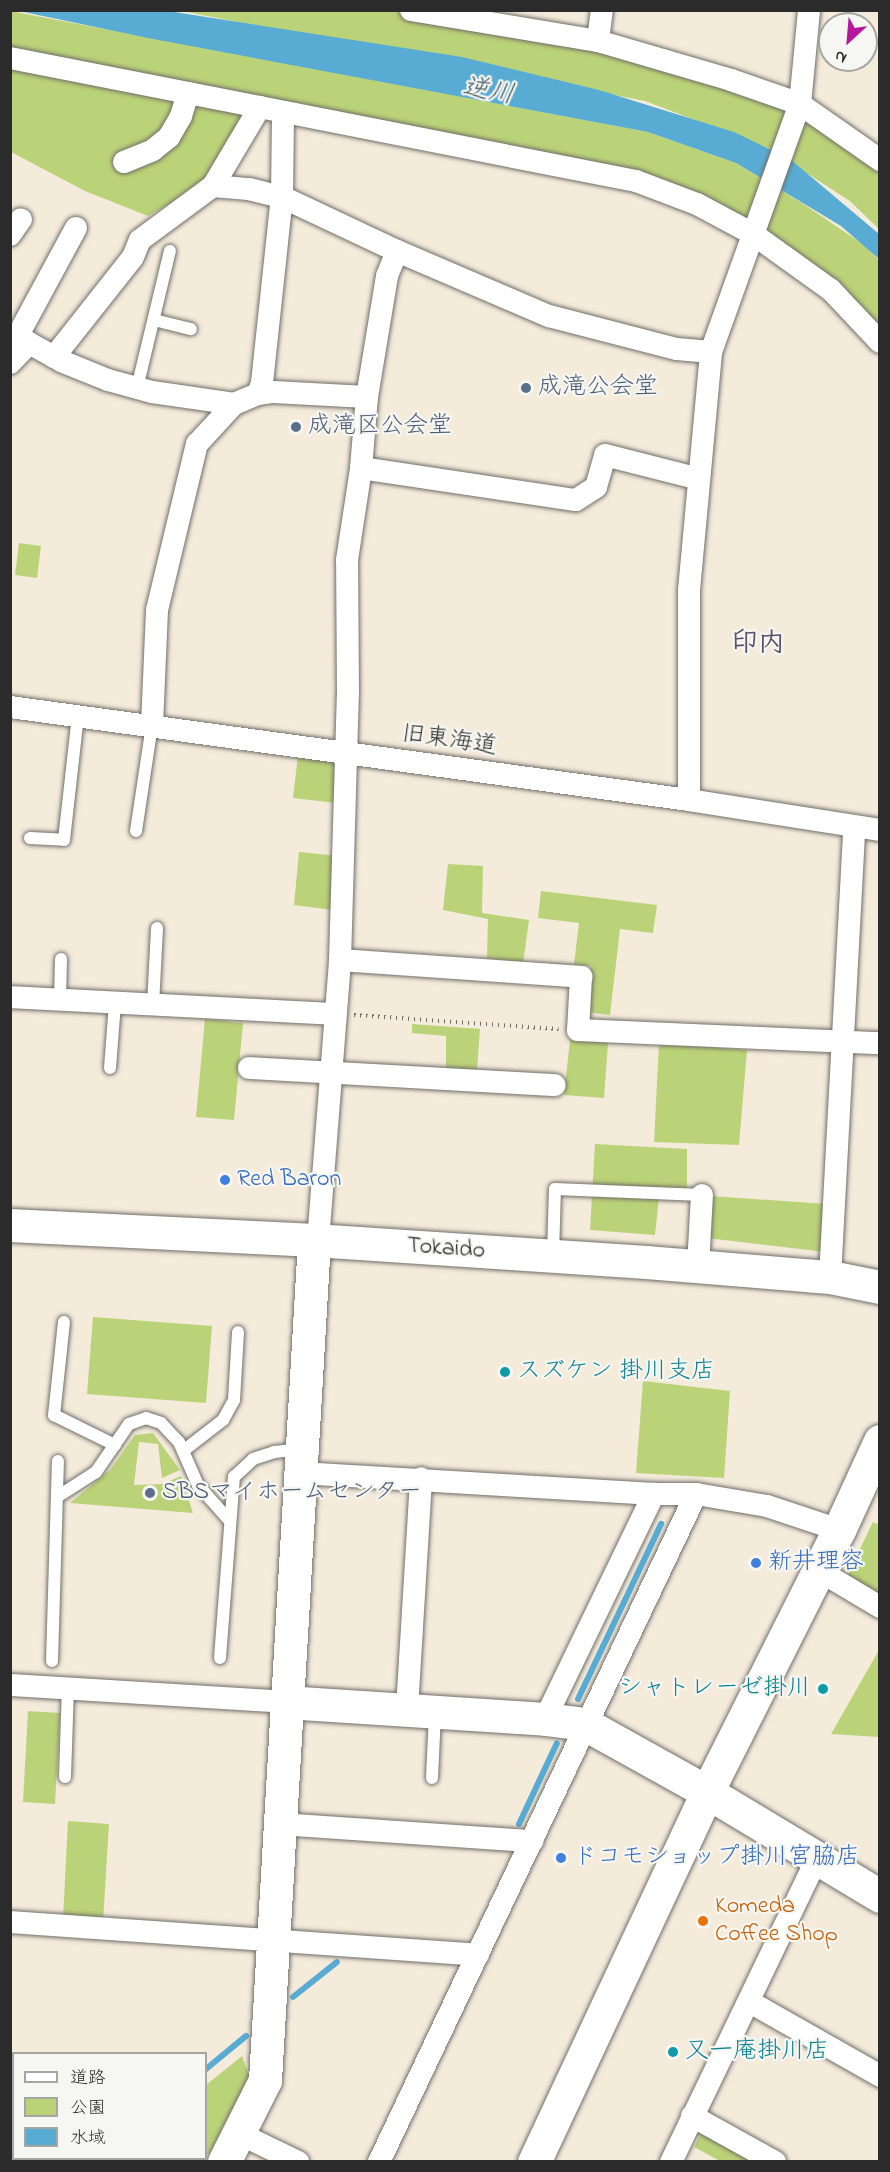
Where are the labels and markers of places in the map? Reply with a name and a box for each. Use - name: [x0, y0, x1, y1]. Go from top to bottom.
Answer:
- place label: 成滝公会堂: [538, 374, 658, 402]
- marker: 成滝公会堂: [519, 381, 533, 395]
- place label: 成滝区公会堂: [308, 413, 452, 441]
- marker: 成滝区公会堂: [289, 420, 303, 434]
- place label: Red Baron: [237, 1166, 341, 1194]
- marker: Red Baron: [218, 1173, 232, 1187]
- place label: スズケン 掛川支店: [517, 1358, 715, 1386]
- marker: スズケン 掛川支店: [498, 1365, 512, 1379]
- place label: SBSマイホームセンター: [162, 1479, 425, 1507]
- marker: SBSマイホームセンター: [143, 1486, 157, 1500]
- place label: 新井理容: [768, 1549, 864, 1577]
- marker: 新井理容: [749, 1556, 763, 1570]
- place label: シャトレーゼ掛川: [618, 1675, 811, 1703]
- marker: シャトレーゼ掛川: [816, 1682, 830, 1696]
- place label: ドコモショップ掛川宮脇店: [573, 1844, 861, 1872]
- marker: ドコモショップ掛川宮脇店: [554, 1851, 568, 1865]
- place label: Komeda Coffee Shop: [715, 1893, 838, 1949]
- marker: Komeda Coffee Shop: [696, 1914, 710, 1928]
- place label: 又一庵掛川店: [685, 2038, 829, 2066]
- marker: 又一庵掛川店: [666, 2045, 680, 2059]

